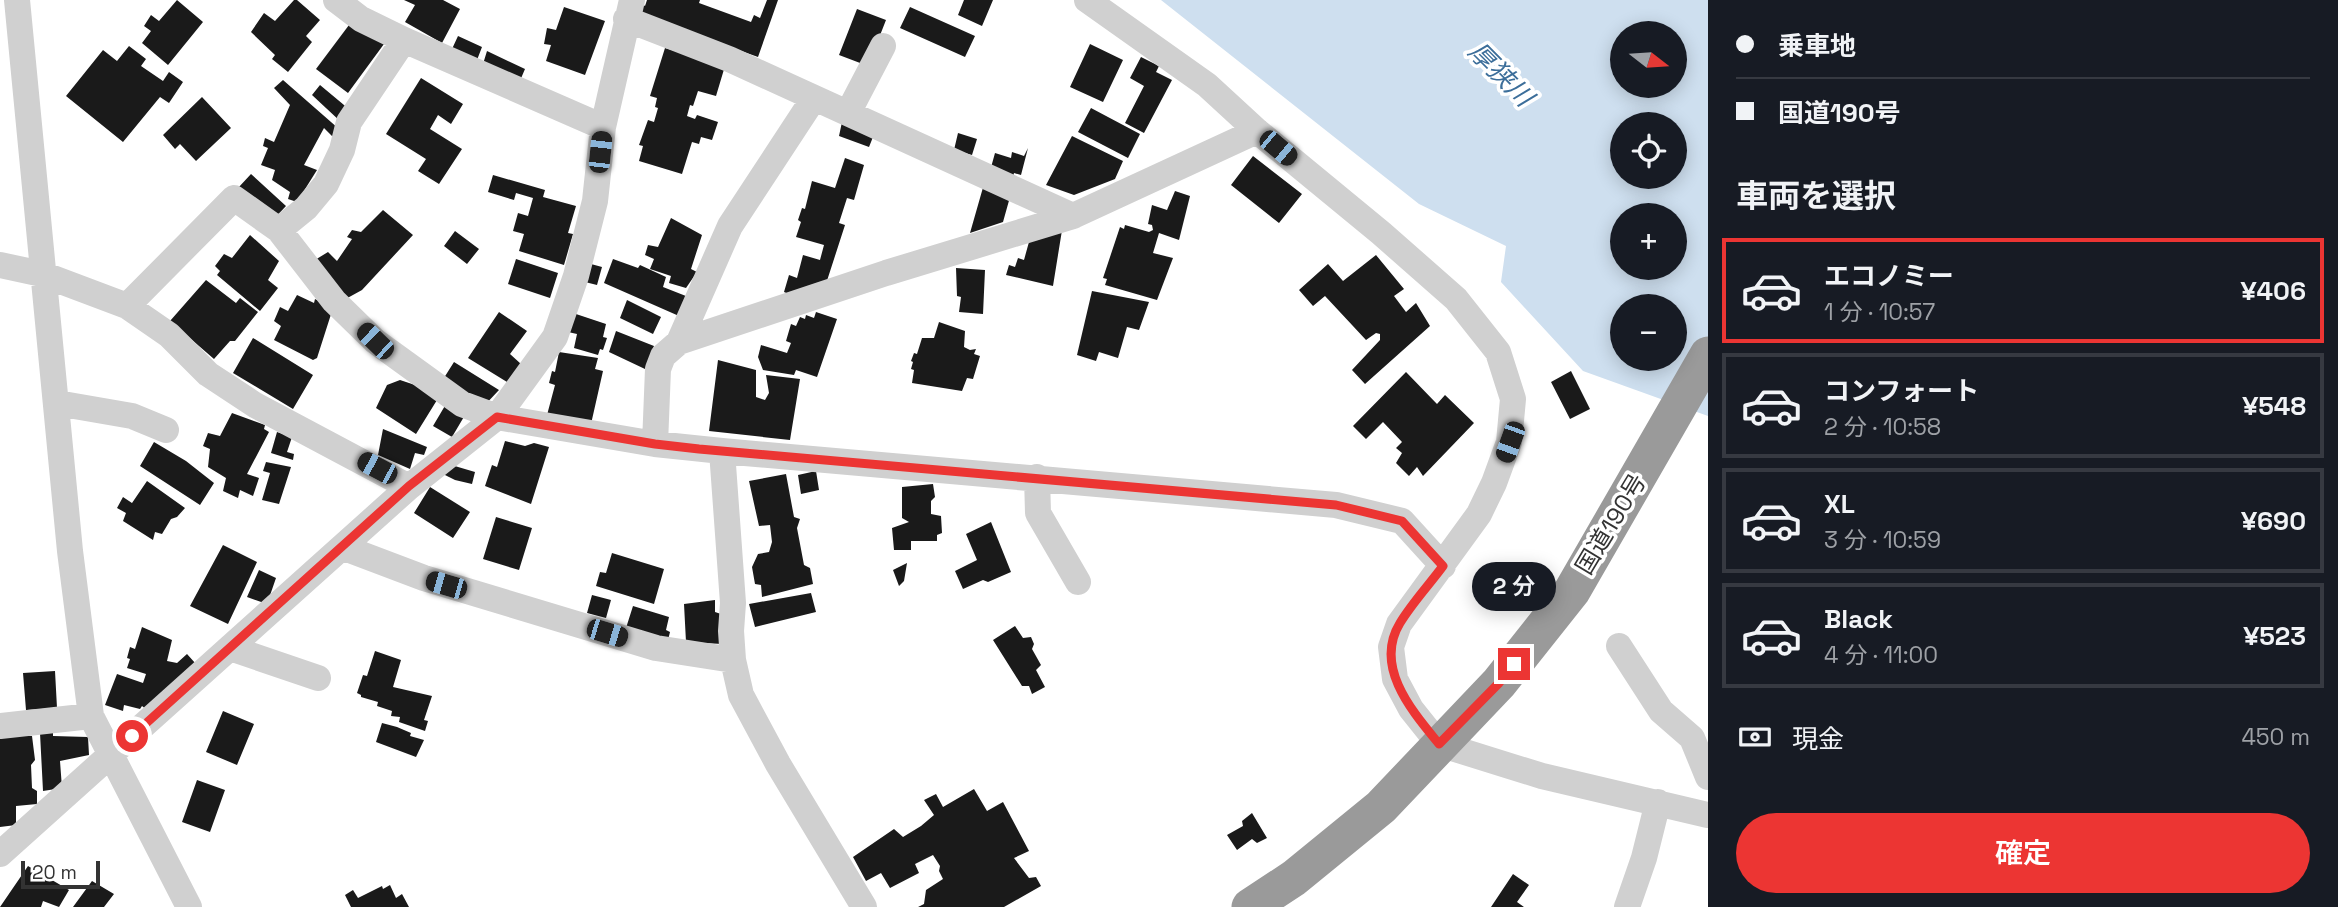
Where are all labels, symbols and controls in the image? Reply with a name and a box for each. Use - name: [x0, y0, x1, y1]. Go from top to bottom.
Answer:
- north arrow: [1610, 21, 1687, 98]
- map controls: [1610, 21, 1687, 371]
- text: 乗車地: [1778, 29, 1856, 63]
- water label: 厚狭川: [1461, 34, 1543, 116]
- text: 国道190号: [1778, 96, 1901, 130]
- button: locate: [1610, 112, 1687, 189]
- car: [1256, 126, 1301, 170]
- car: [588, 130, 613, 174]
- text: 車両を選択: [1736, 176, 1896, 216]
- button: +: [1610, 203, 1687, 280]
- icon: car: [1740, 259, 1803, 322]
- text: エコノミー: [1824, 259, 1954, 293]
- text: ¥406: [2240, 274, 2306, 308]
- button: −: [1610, 294, 1687, 371]
- text: 1 分 · 10:57: [1824, 297, 1935, 327]
- car: [353, 319, 398, 363]
- icon: car: [1740, 374, 1803, 437]
- text: コンフォート: [1824, 374, 1979, 408]
- text: ¥548: [2242, 389, 2306, 423]
- text: 2 分 · 10:58: [1824, 412, 1941, 442]
- car: [1493, 419, 1528, 465]
- car: [354, 449, 401, 487]
- street label: 国道190号: [1568, 468, 1653, 580]
- text: XL: [1824, 487, 1855, 521]
- icon: car: [1740, 489, 1803, 552]
- text: ¥690: [2241, 504, 2306, 538]
- text: 3 分 · 10:59: [1824, 525, 1941, 555]
- callout: 2 分: [1472, 562, 1556, 612]
- car: [423, 569, 470, 601]
- text: 2 分: [1493, 571, 1535, 601]
- text: Black: [1824, 602, 1893, 636]
- icon: car: [1740, 604, 1803, 667]
- car: [584, 617, 631, 649]
- text: ¥523: [2243, 619, 2306, 653]
- text: 4 分 · 11:00: [1824, 640, 1938, 670]
- route end: [1498, 648, 1530, 680]
- icon: cash: [1736, 718, 1774, 756]
- route start: [116, 720, 148, 752]
- text: 現金: [1792, 722, 1844, 756]
- text: 450 m: [2241, 722, 2310, 752]
- button: 確定: [1736, 813, 2310, 893]
- scale bar: [21, 858, 100, 890]
- text: 20 m: [32, 860, 77, 885]

